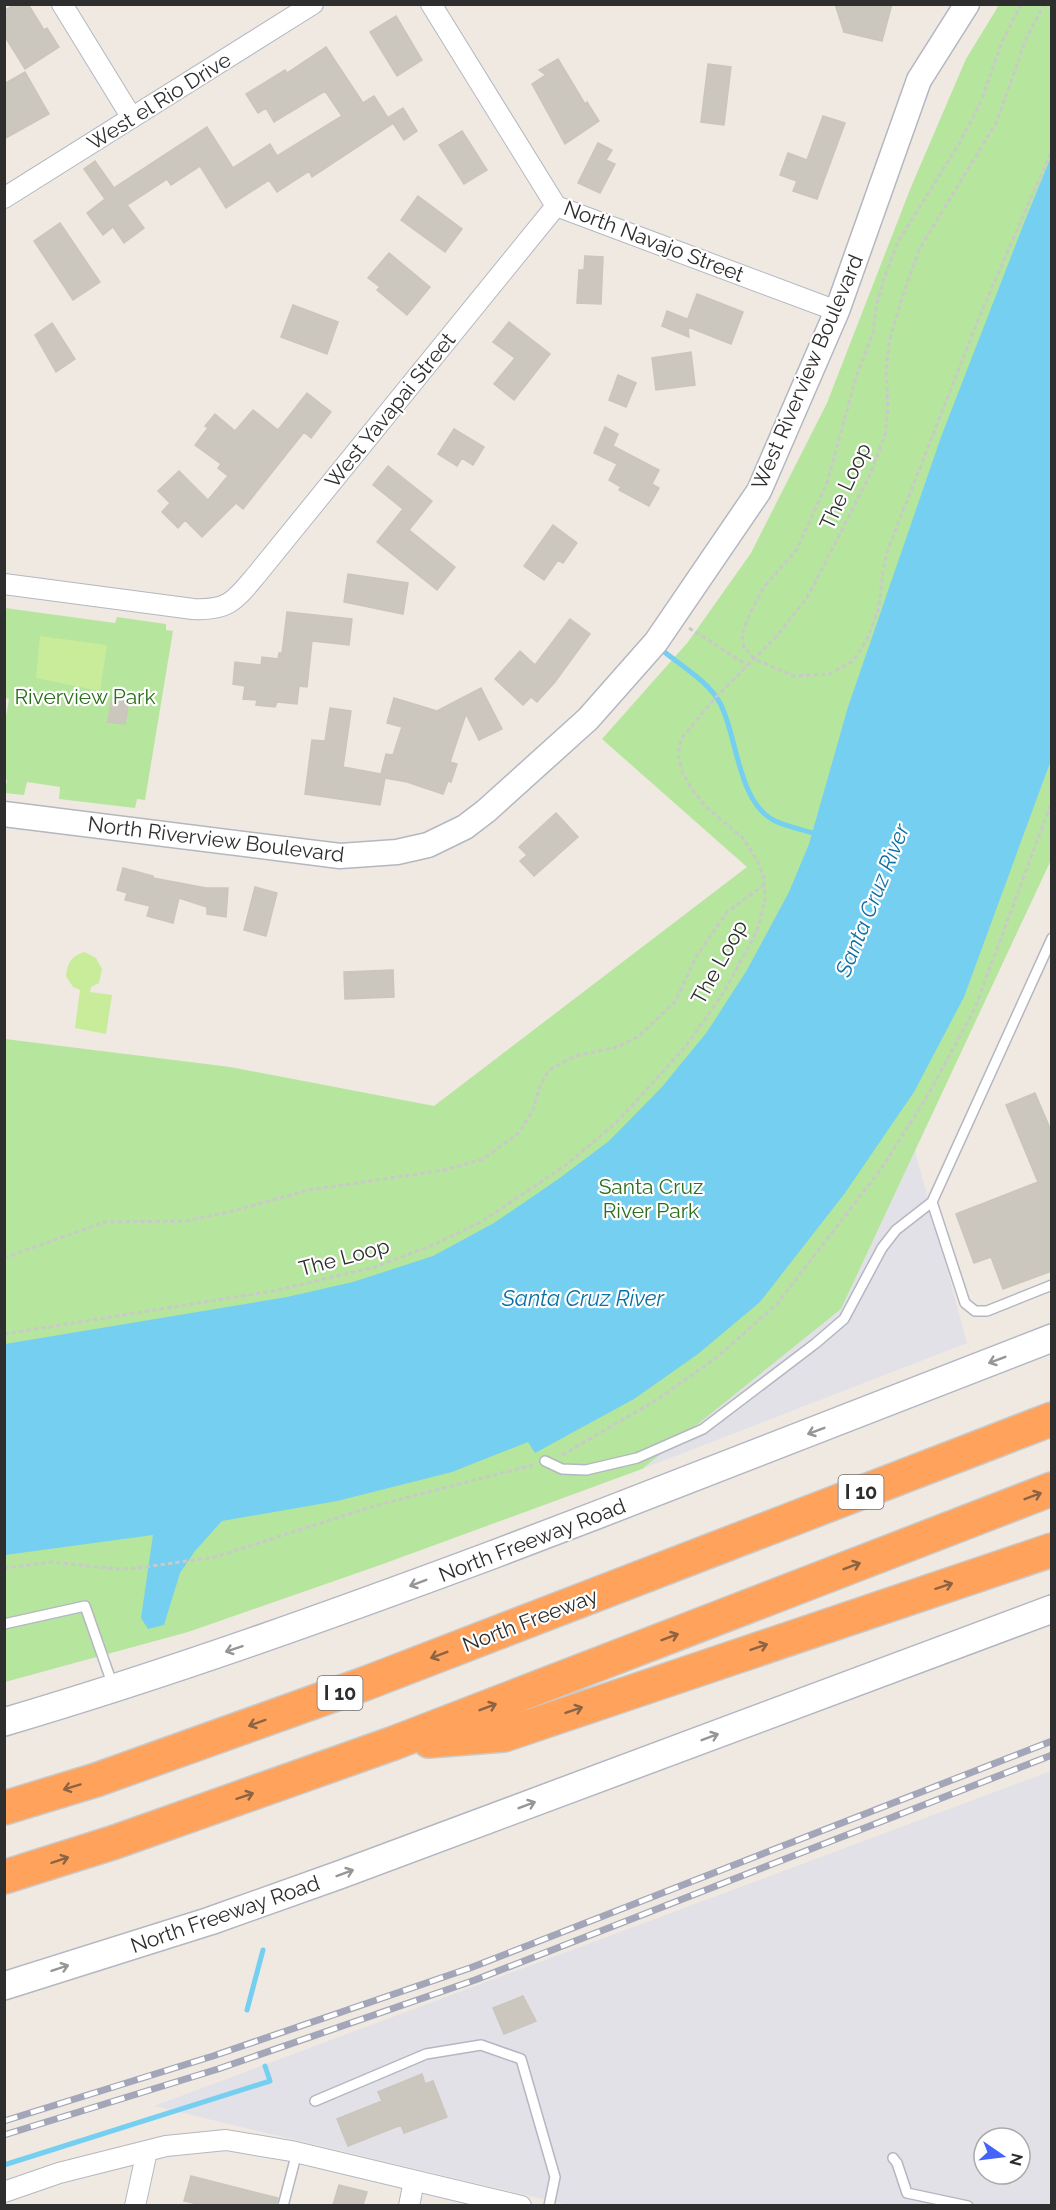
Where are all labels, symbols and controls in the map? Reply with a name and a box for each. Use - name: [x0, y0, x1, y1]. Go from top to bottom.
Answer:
- street label: West el Rio Drive: [83, 47, 235, 155]
- street label: North Navajo Street: [560, 195, 748, 287]
- street label: West Riverview Boulevard: [746, 251, 868, 493]
- street label: West Yavapai Street: [320, 327, 460, 493]
- street label: The Loop: [814, 439, 876, 533]
- park label: Riverview Park: [14, 684, 156, 709]
- street label: North Riverview Boulevard: [86, 811, 346, 867]
- water label: Santa Cruz River: [829, 819, 915, 981]
- street label: The Loop: [686, 915, 752, 1009]
- park label: Santa Cruz River Park: [599, 1174, 703, 1223]
- street label: The Loop: [296, 1233, 392, 1281]
- water label: Santa Cruz River: [501, 1285, 666, 1311]
- one-way arrow: [988, 1355, 1007, 1366]
- one-way arrow: [807, 1426, 825, 1437]
- road number: I 10: [838, 1475, 884, 1509]
- one-way arrow: [1024, 1490, 1042, 1501]
- street label: North Freeway Road: [435, 1493, 629, 1587]
- one-way arrow: [842, 1560, 860, 1571]
- one-way arrow: [409, 1578, 427, 1589]
- one-way arrow: [934, 1579, 953, 1590]
- street label: North Freeway: [459, 1583, 601, 1657]
- one-way arrow: [660, 1630, 679, 1641]
- one-way arrow: [749, 1641, 768, 1652]
- one-way arrow: [225, 1645, 244, 1656]
- one-way arrow: [431, 1650, 449, 1661]
- road number: I 10: [318, 1676, 362, 1710]
- one-way arrow: [478, 1701, 497, 1712]
- one-way arrow: [564, 1704, 583, 1715]
- one-way arrow: [248, 1719, 267, 1730]
- one-way arrow: [700, 1730, 719, 1741]
- one-way arrow: [63, 1782, 82, 1793]
- one-way arrow: [235, 1790, 254, 1801]
- one-way arrow: [518, 1799, 536, 1810]
- one-way arrow: [50, 1853, 69, 1864]
- one-way arrow: [335, 1867, 354, 1878]
- street label: North Freeway Road: [127, 1870, 323, 1958]
- one-way arrow: [50, 1962, 69, 1973]
- north arrow: [972, 2126, 1032, 2186]
- text: N: [1005, 2151, 1027, 2168]

